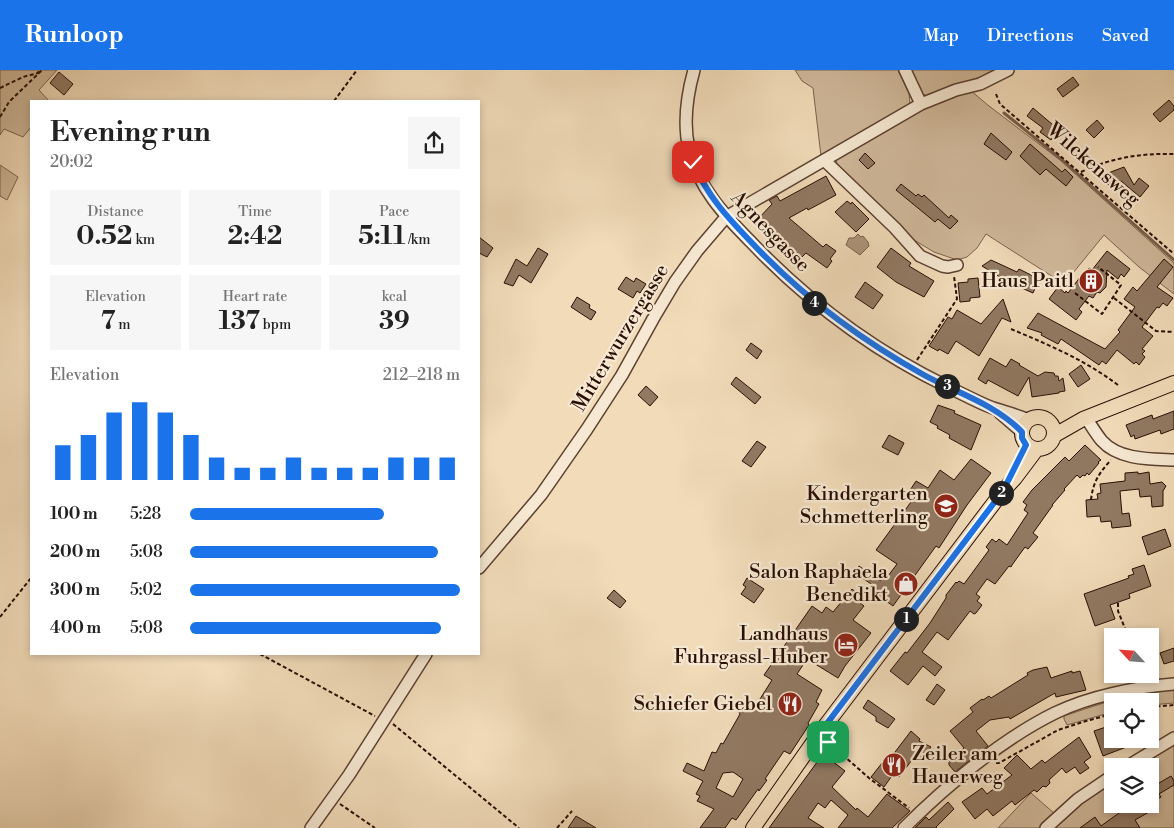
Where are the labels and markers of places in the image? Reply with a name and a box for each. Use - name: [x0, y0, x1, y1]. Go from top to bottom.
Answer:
- pin: [672, 141, 714, 183]
- building icon: Haus Paitl: [1078, 268, 1104, 294]
- place label: Haus Paitl: [981, 269, 1074, 294]
- pin: 4: [802, 290, 826, 316]
- pin: 3: [934, 374, 960, 398]
- pin: 2: [988, 480, 1014, 506]
- place label: Kindergarten Schmetterling: [800, 482, 929, 530]
- school or university icon: Kindergarten Schmetterling: [933, 493, 959, 519]
- place label: Salon Raphaela Benedikt: [749, 560, 889, 608]
- shop icon: Salon Raphaela Benedikt: [893, 571, 919, 597]
- pin: 1: [894, 606, 918, 632]
- place label: Landhaus Fuhrgassl-Huber: [674, 622, 828, 670]
- hotel icon: Landhaus Fuhrgassl-Huber: [833, 632, 859, 658]
- restaurant icon: Schiefer Giebel: [777, 691, 803, 717]
- place label: Schiefer Giebel: [633, 692, 772, 717]
- pin: [807, 721, 849, 763]
- place label: Zeiler am Hauerweg: [912, 742, 1004, 790]
- restaurant icon: Zeiler am Hauerweg: [881, 752, 907, 778]

